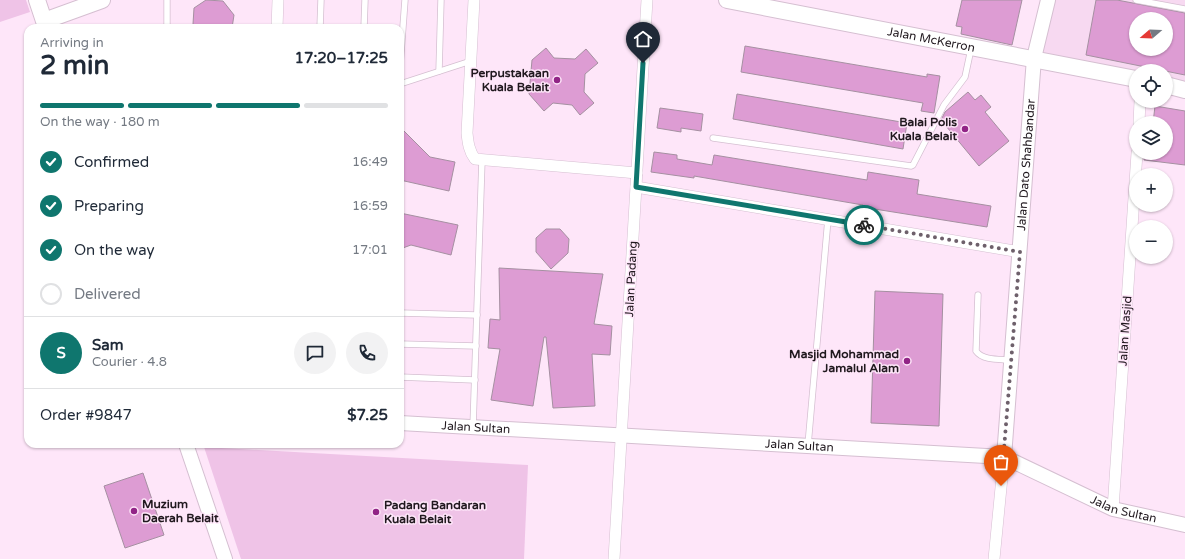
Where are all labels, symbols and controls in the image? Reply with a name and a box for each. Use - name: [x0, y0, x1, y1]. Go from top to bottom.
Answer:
- north arrow: [1129, 12, 1173, 56]
- map controls: [1129, 12, 1173, 264]
- pin: [626, 22, 660, 63]
- street label: Jalan McKerron: [886, 24, 976, 55]
- icon: home: [632, 28, 654, 50]
- text: Arriving in: [40, 35, 104, 51]
- text: 17:20–17:25: [295, 49, 388, 67]
- text: 2 min: [40, 50, 109, 81]
- button: locate: [1129, 64, 1173, 108]
- place label: Perpustakaan Kuala Belait: [471, 66, 549, 94]
- marker: Perpustakaan Kuala Belait: [552, 75, 562, 85]
- street label: Jalan Dato Shahbandar: [1014, 98, 1038, 231]
- text: On the way · 180 m: [40, 114, 160, 130]
- place label: Balai Polis Kuala Belait: [890, 115, 957, 143]
- button: layers: [1129, 116, 1173, 160]
- marker: Balai Polis Kuala Belait: [960, 124, 970, 134]
- icon: check: [40, 151, 62, 173]
- text: Confirmed: [74, 153, 149, 171]
- text: 16:49: [352, 154, 388, 170]
- button: +: [1129, 168, 1173, 212]
- icon: check: [40, 195, 62, 217]
- text: Preparing: [74, 197, 144, 215]
- text: 16:59: [352, 198, 388, 214]
- courier: [844, 205, 884, 245]
- icon: bike: [853, 214, 875, 236]
- button: −: [1129, 220, 1173, 264]
- icon: check: [40, 239, 62, 261]
- text: On the way: [74, 241, 154, 259]
- street label: Jalan Padang: [622, 241, 640, 317]
- text: 17:01: [352, 242, 388, 258]
- text: Delivered: [74, 285, 141, 303]
- street label: Jalan Masjid: [1116, 295, 1134, 367]
- button: chat: [294, 332, 336, 374]
- button: phone: [346, 332, 388, 374]
- text: Sam: [92, 336, 123, 354]
- text: S: [56, 344, 66, 362]
- place label: Masjid Mohammad Jamalul Alam: [789, 347, 899, 375]
- text: Courier · 4.8: [92, 354, 167, 370]
- marker: Masjid Mohammad Jamalul Alam: [902, 356, 912, 366]
- text: Order #9847: [40, 406, 132, 424]
- text: $7.25: [347, 406, 388, 424]
- street label: Jalan Sultan: [441, 418, 511, 436]
- street label: Jalan Sultan: [765, 437, 834, 454]
- pin: [984, 445, 1018, 486]
- icon: bag: [990, 451, 1012, 473]
- street label: Jalan Sultan: [1088, 492, 1158, 526]
- place label: Muzium Daerah Belait: [142, 497, 219, 525]
- place label: Padang Bandaran Kuala Belait: [384, 498, 486, 526]
- marker: Muzium Daerah Belait: [129, 506, 139, 516]
- marker: Padang Bandaran Kuala Belait: [371, 507, 381, 517]

